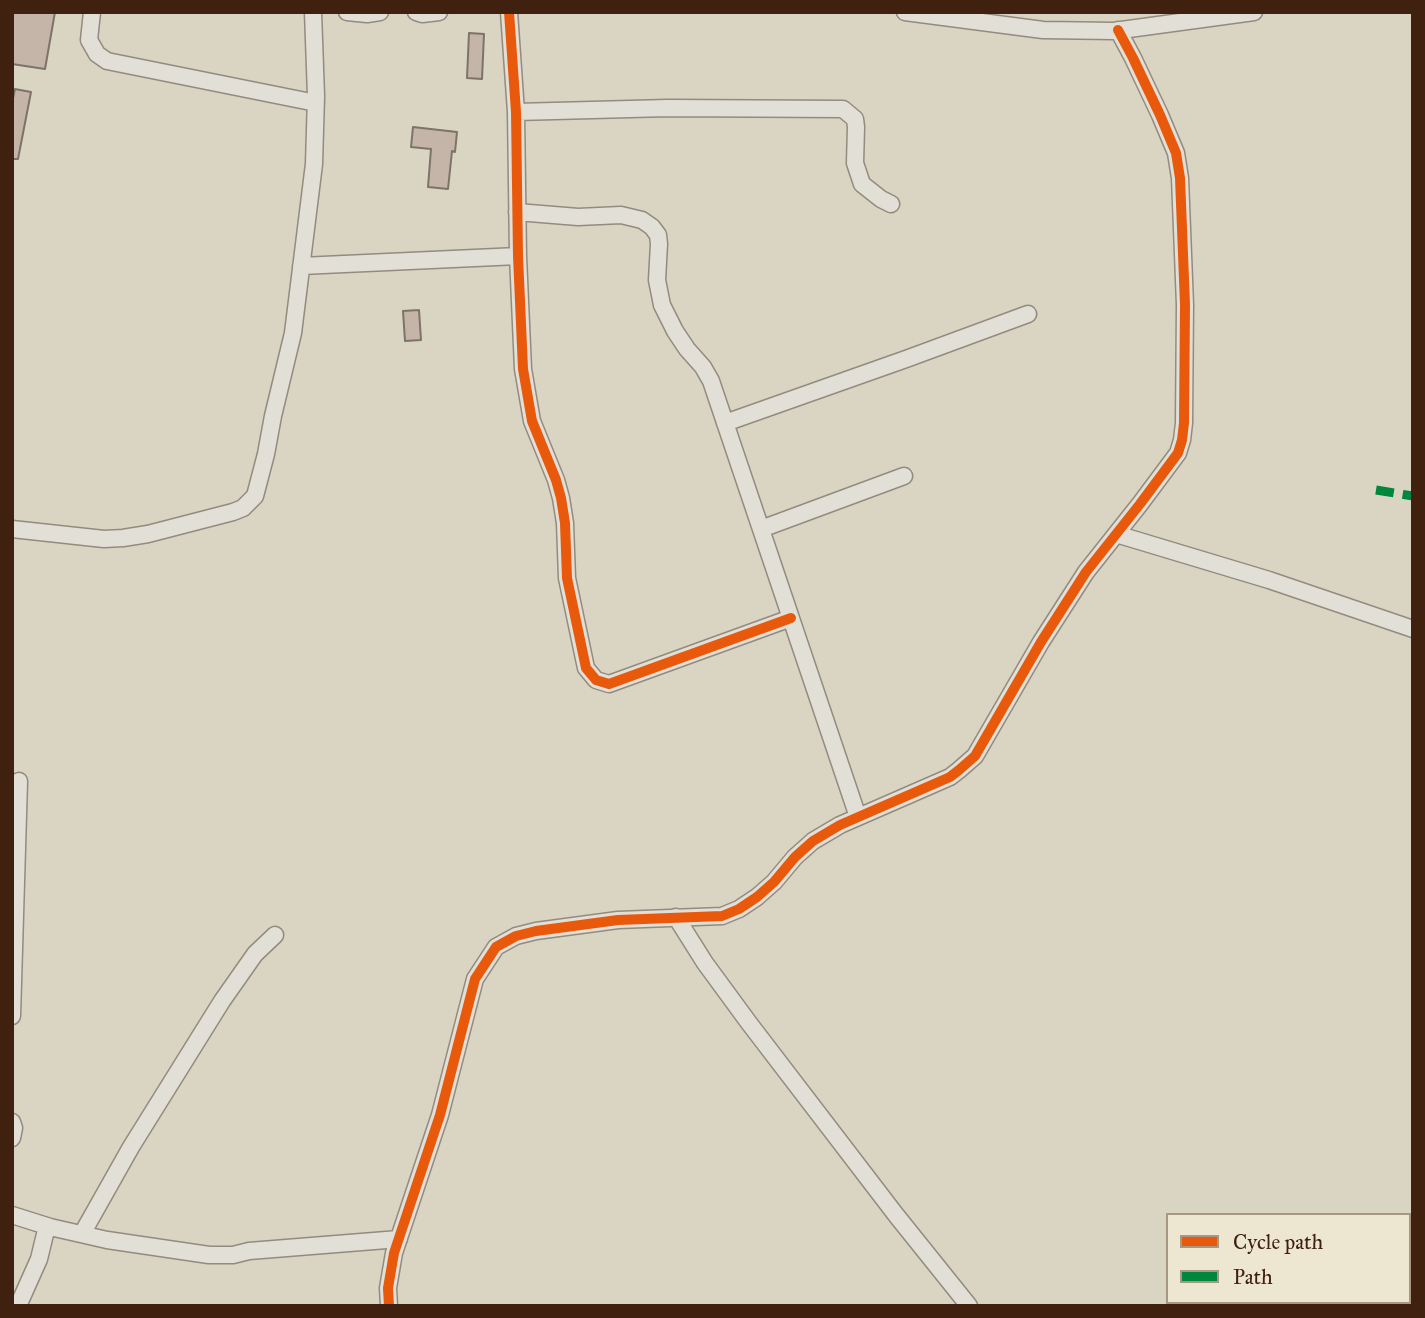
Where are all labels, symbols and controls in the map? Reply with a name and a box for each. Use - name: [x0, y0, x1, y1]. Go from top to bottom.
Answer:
- legend: [1166, 1213, 1411, 1304]
- text: Cycle path: [1233, 1229, 1323, 1255]
- text: Path: [1233, 1264, 1273, 1290]

